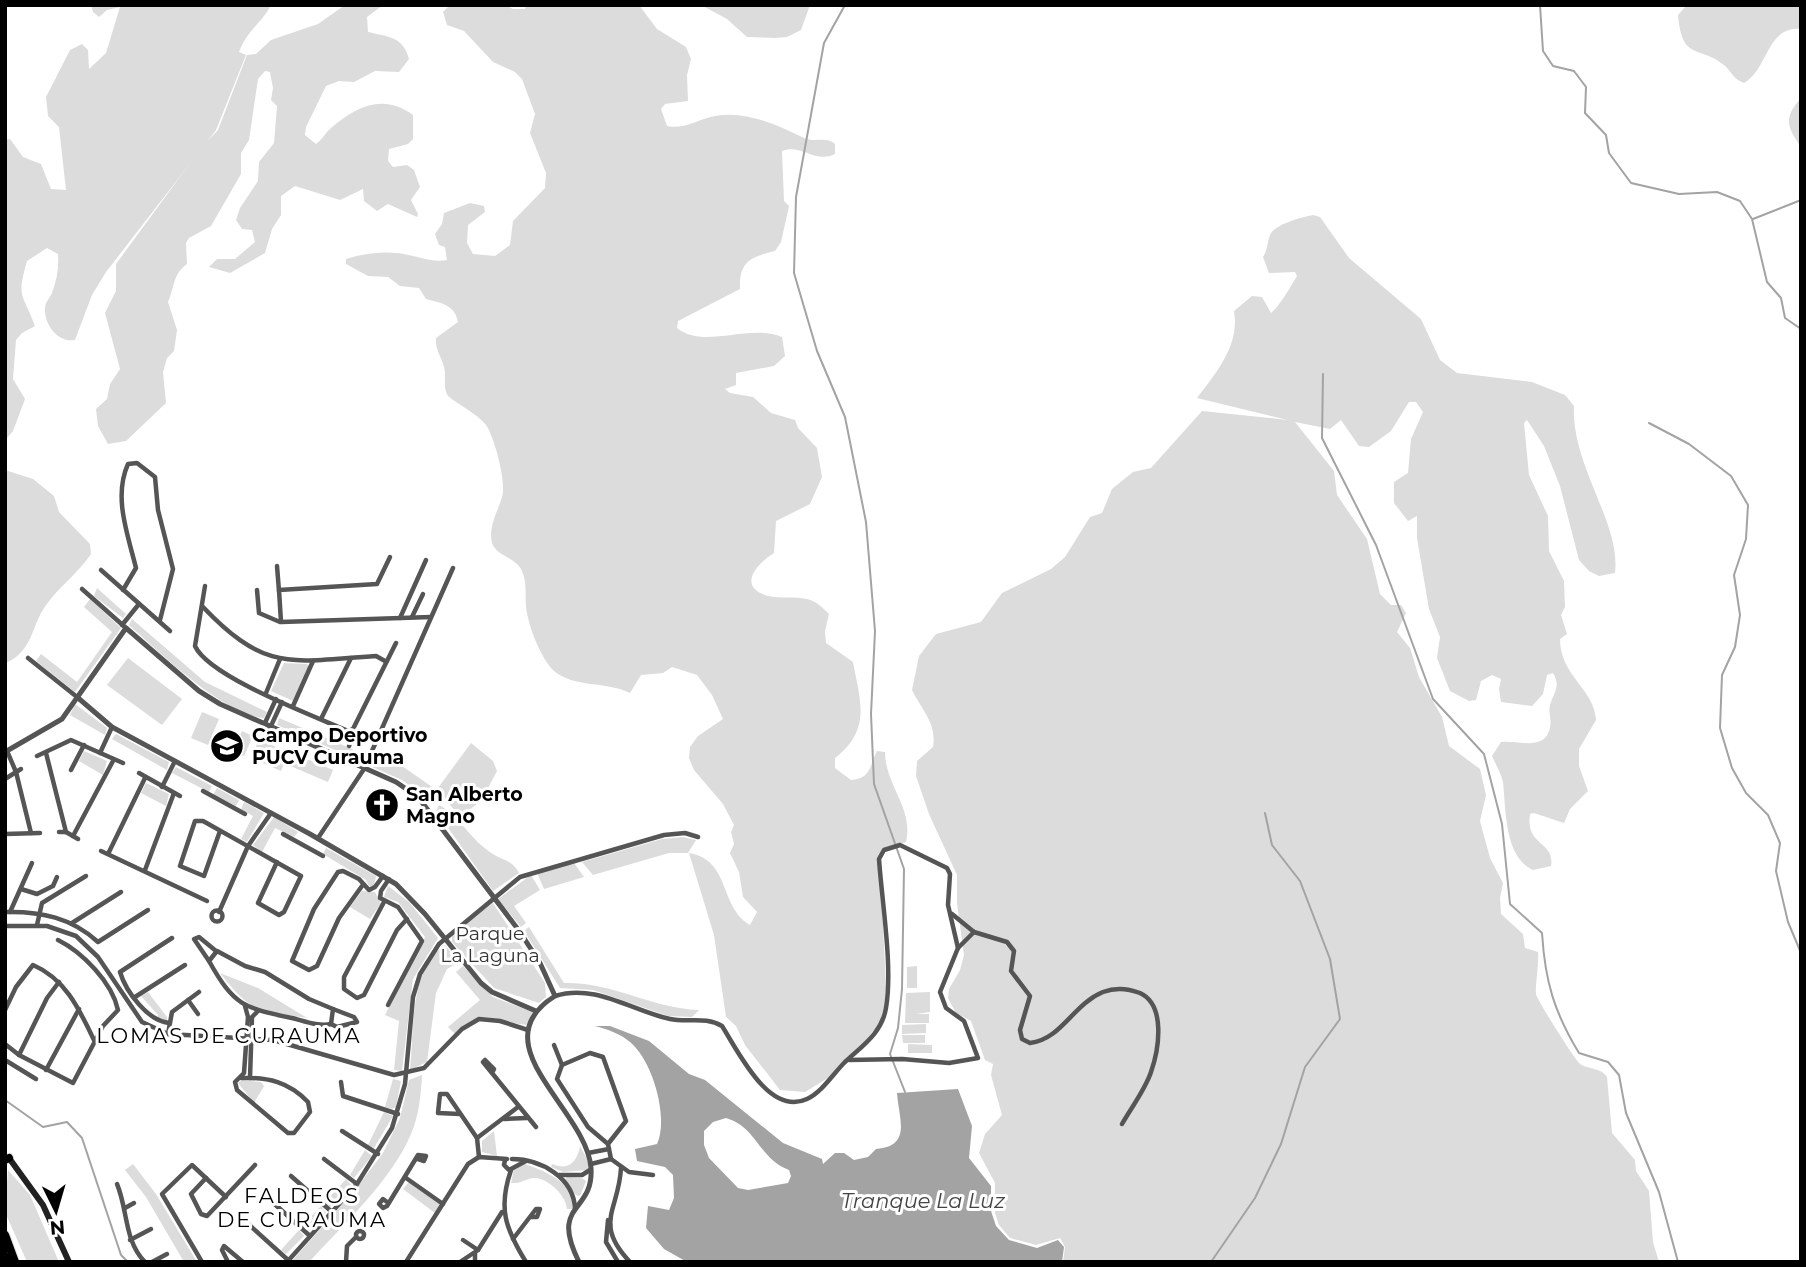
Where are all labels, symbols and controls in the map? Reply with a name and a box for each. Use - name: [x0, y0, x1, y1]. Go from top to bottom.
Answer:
- place label: Campo Deportivo PUCV Curauma: [252, 724, 428, 769]
- school or university icon: Campo Deportivo PUCV Curauma: [208, 727, 246, 765]
- place label: San Alberto Magno: [406, 783, 523, 828]
- church icon: San Alberto Magno: [363, 786, 401, 824]
- park label: Parque La Laguna: [440, 922, 540, 967]
- district label: LOMAS DE CURAUMA: [96, 1023, 362, 1048]
- north arrow: [21, 1176, 91, 1246]
- district label: FALDEOS DE CURAUMA: [217, 1183, 387, 1232]
- water label: Tranque La Luz: [841, 1188, 1005, 1213]
- text: N: [49, 1215, 66, 1240]

